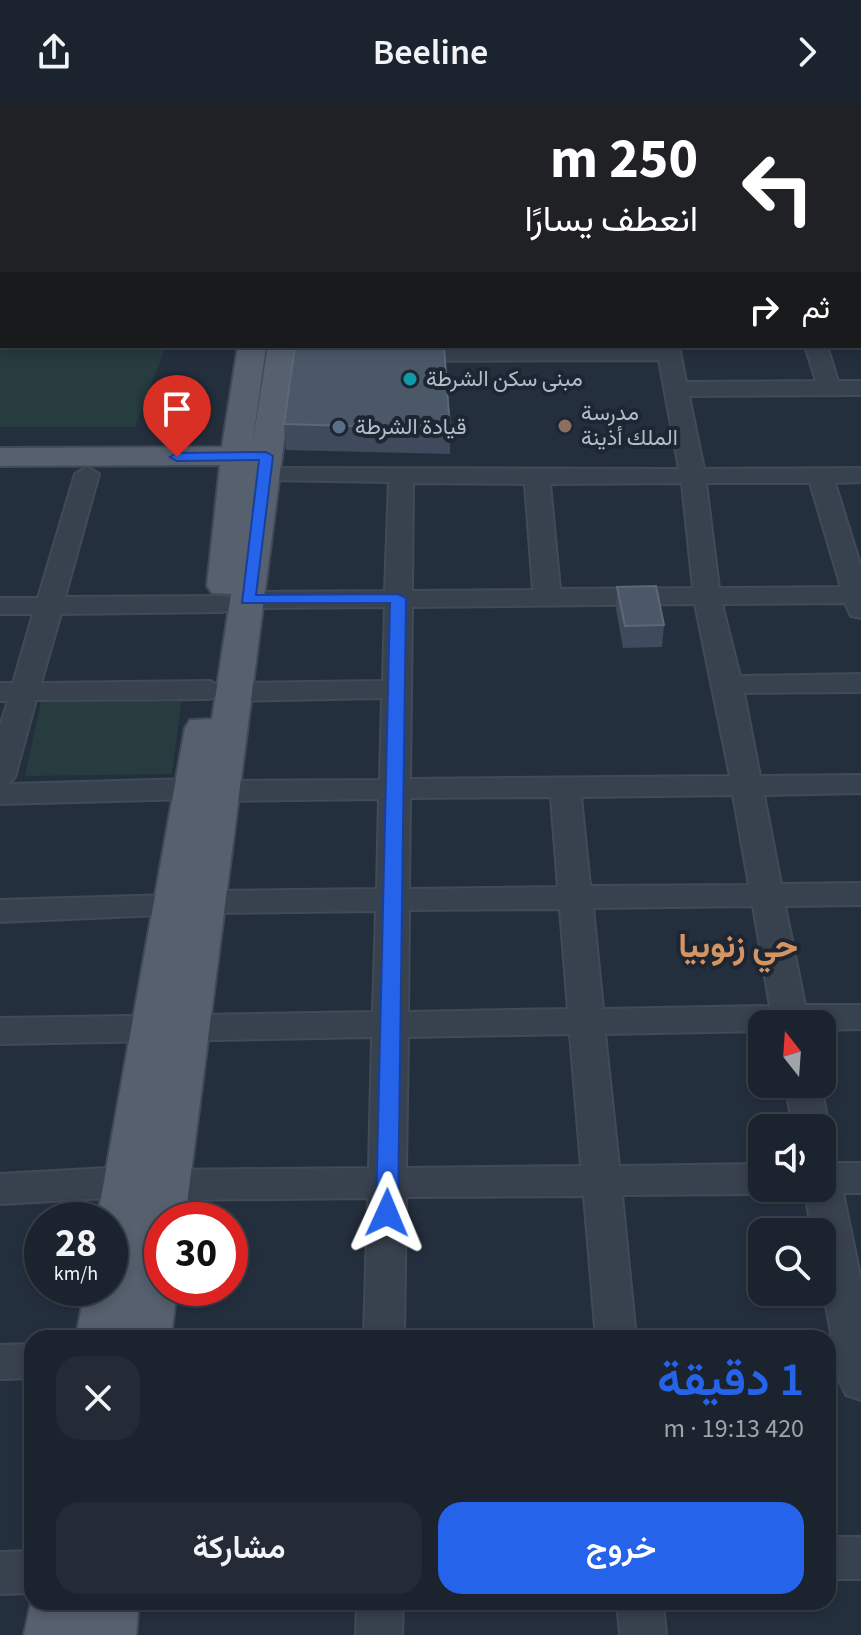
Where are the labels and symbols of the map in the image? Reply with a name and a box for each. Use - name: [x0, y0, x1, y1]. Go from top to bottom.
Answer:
- place label: مبنى سكن الشرطة: [426, 363, 583, 395]
- marker: مبنى سكن الشرطة: [401, 370, 419, 388]
- pin: [143, 375, 211, 457]
- place label: مدرسة الملك أذينة: [581, 397, 678, 454]
- place label: قيادة الشرطة: [355, 411, 467, 443]
- marker: مدرسة الملك أذينة: [556, 417, 574, 435]
- marker: قيادة الشرطة: [330, 418, 348, 436]
- district label: حي زنوبيا: [678, 922, 798, 973]
- north arrow: [748, 1010, 836, 1098]
- position arrow: [345, 1171, 429, 1255]
- speed limit sign: 30: [144, 1202, 248, 1306]

